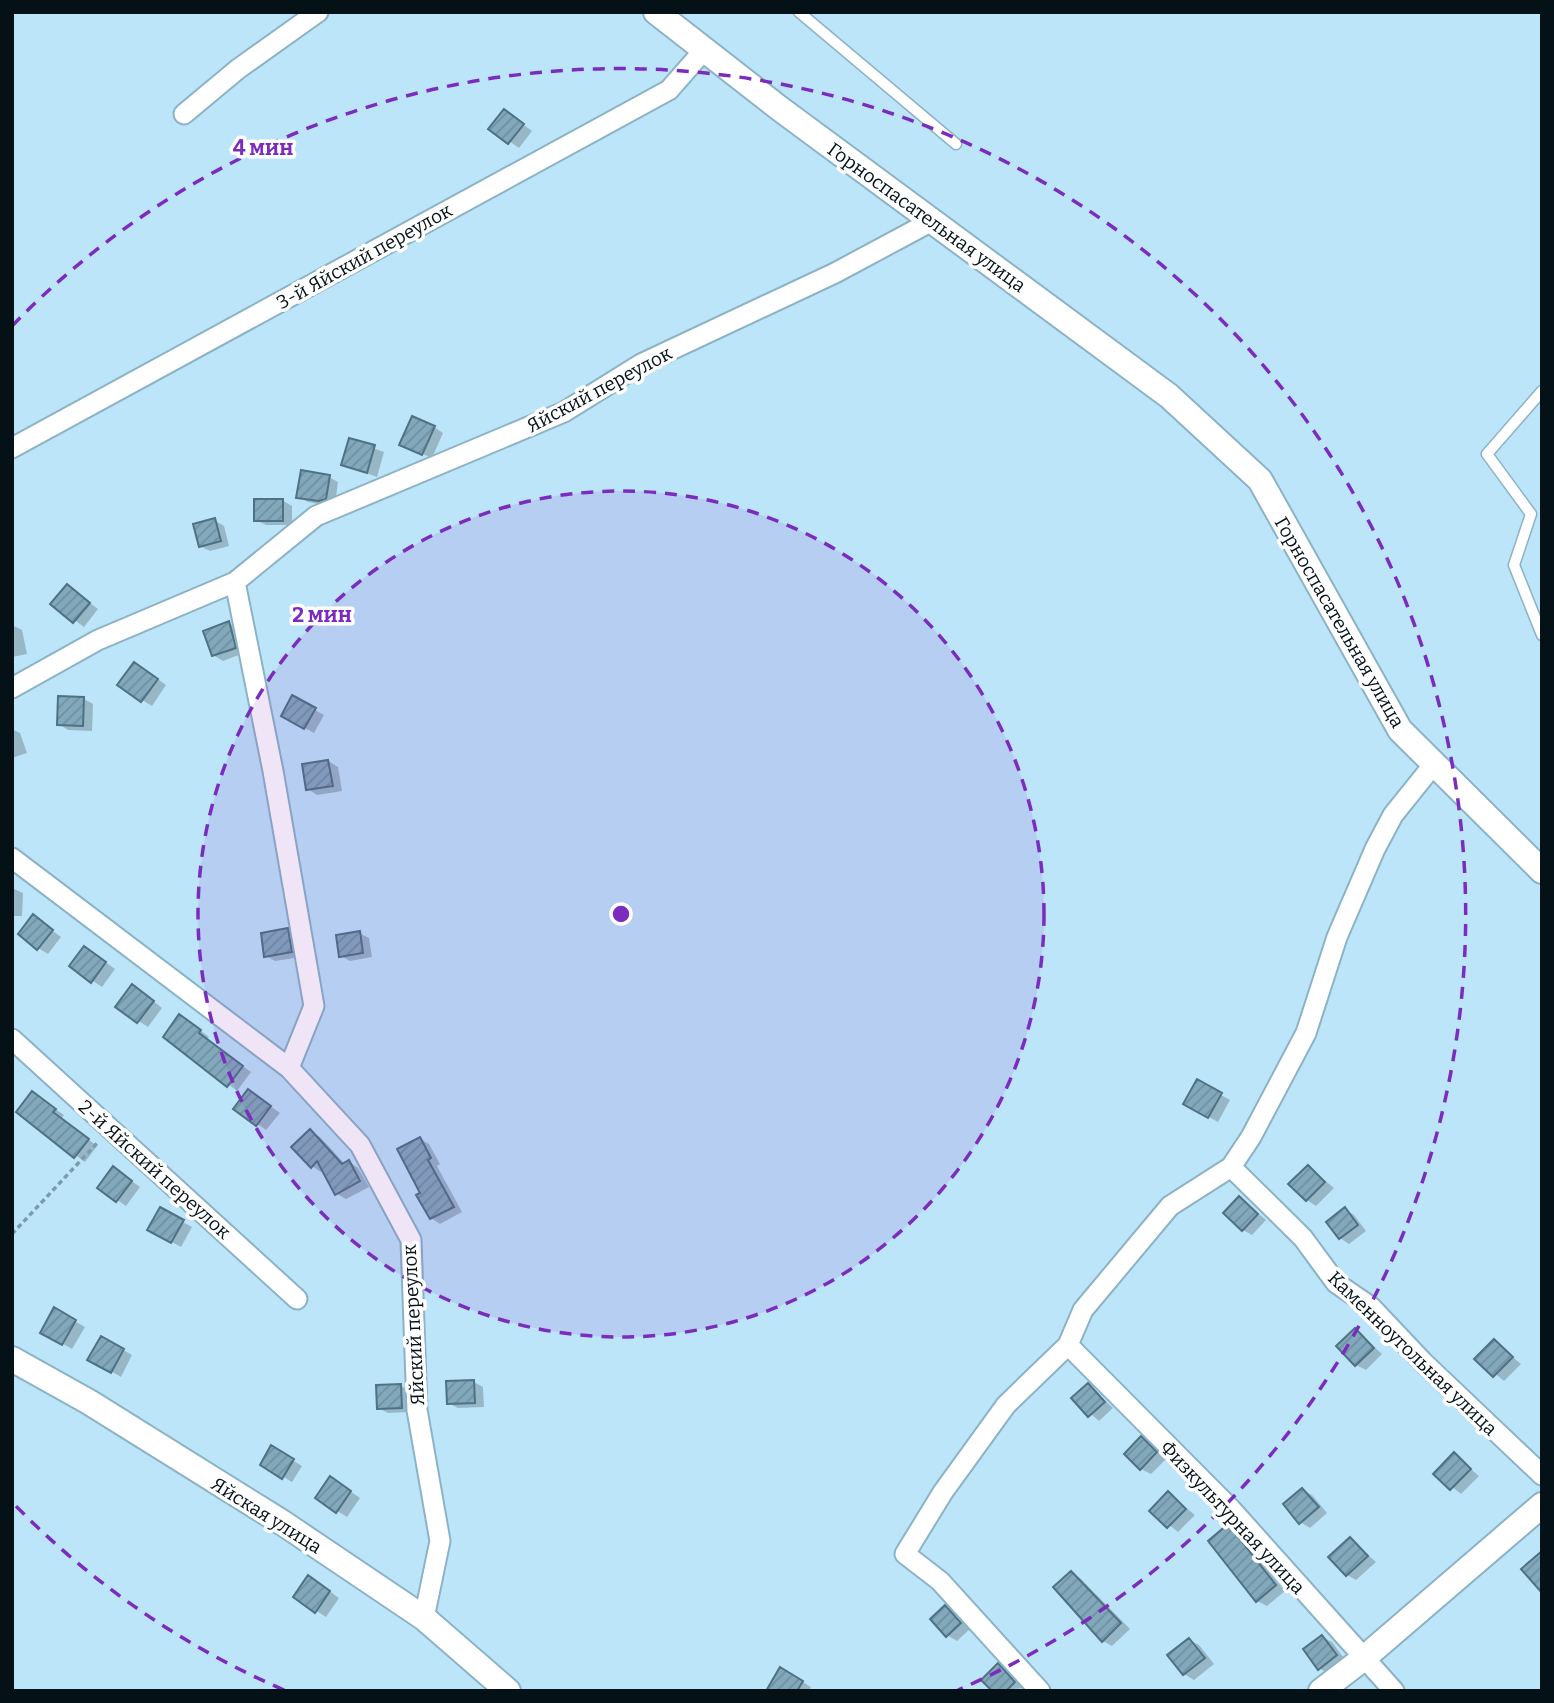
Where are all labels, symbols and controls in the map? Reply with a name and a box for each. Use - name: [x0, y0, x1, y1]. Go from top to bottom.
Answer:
- text: 4 мин: [233, 135, 293, 161]
- street label: Горноспасательная улица: [823, 138, 1031, 297]
- street label: 3-й Яйский переулок: [273, 198, 457, 314]
- street label: Яйский переулок: [523, 341, 676, 437]
- street label: Горноспасательная улица: [1270, 513, 1410, 732]
- text: 2 мин: [292, 602, 352, 628]
- centre of rings: [609, 902, 633, 926]
- street label: 2-й Яйский переулок: [74, 1095, 236, 1244]
- street label: Яйский переулок: [398, 1243, 429, 1406]
- street label: Каменноугольная улица: [1323, 1266, 1503, 1441]
- street label: Физкультурная улица: [1155, 1436, 1310, 1599]
- street label: Яйская улица: [207, 1472, 327, 1559]

